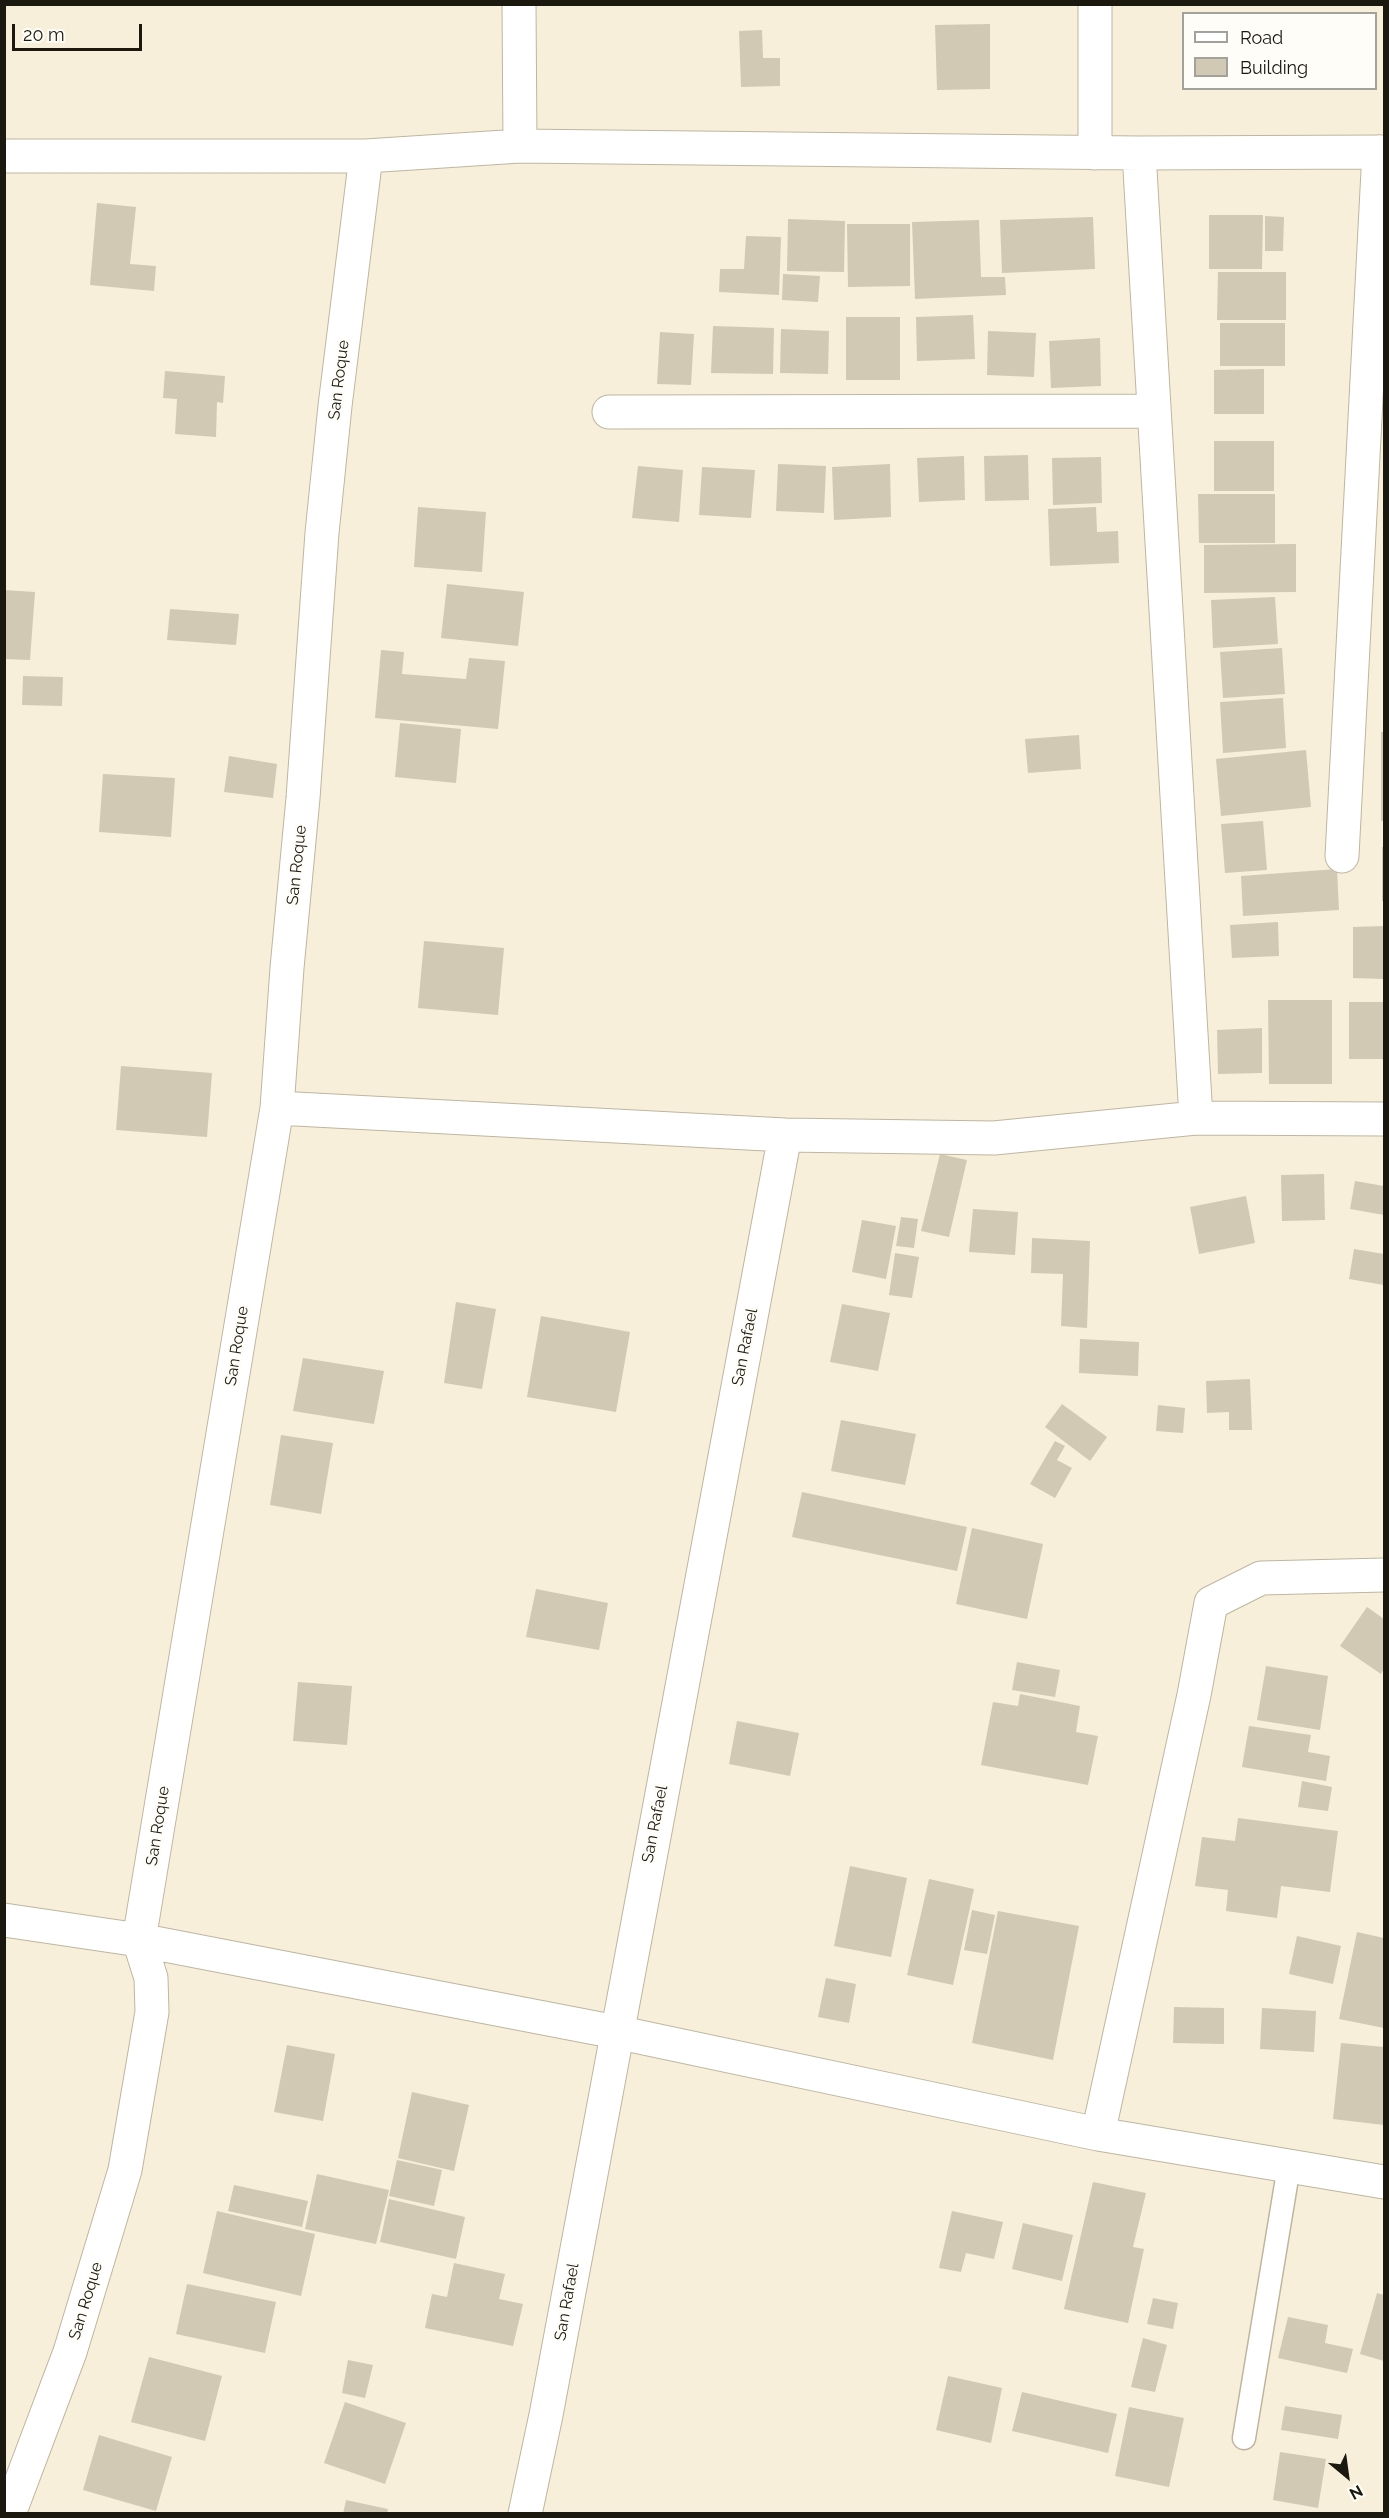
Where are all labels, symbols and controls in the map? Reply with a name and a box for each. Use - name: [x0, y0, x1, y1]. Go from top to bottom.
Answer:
- scale bar: [15, 12, 146, 50]
- legend: [1182, 12, 1377, 90]
- text: 20 m: [23, 24, 65, 45]
- text: Road: [1240, 27, 1283, 48]
- text: Building: [1240, 57, 1308, 78]
- street label: San Roque: [325, 339, 353, 421]
- street label: San Roque: [283, 824, 311, 906]
- street label: San Roque: [221, 1305, 253, 1387]
- street label: San Rafael: [728, 1307, 762, 1387]
- street label: San Rafael: [638, 1784, 672, 1864]
- street label: San Roque: [142, 1785, 174, 1867]
- street label: San Roque: [65, 2260, 107, 2342]
- street label: San Rafael: [551, 2262, 583, 2342]
- north arrow: [1317, 2446, 1377, 2506]
- text: N: [1346, 2481, 1366, 2503]

